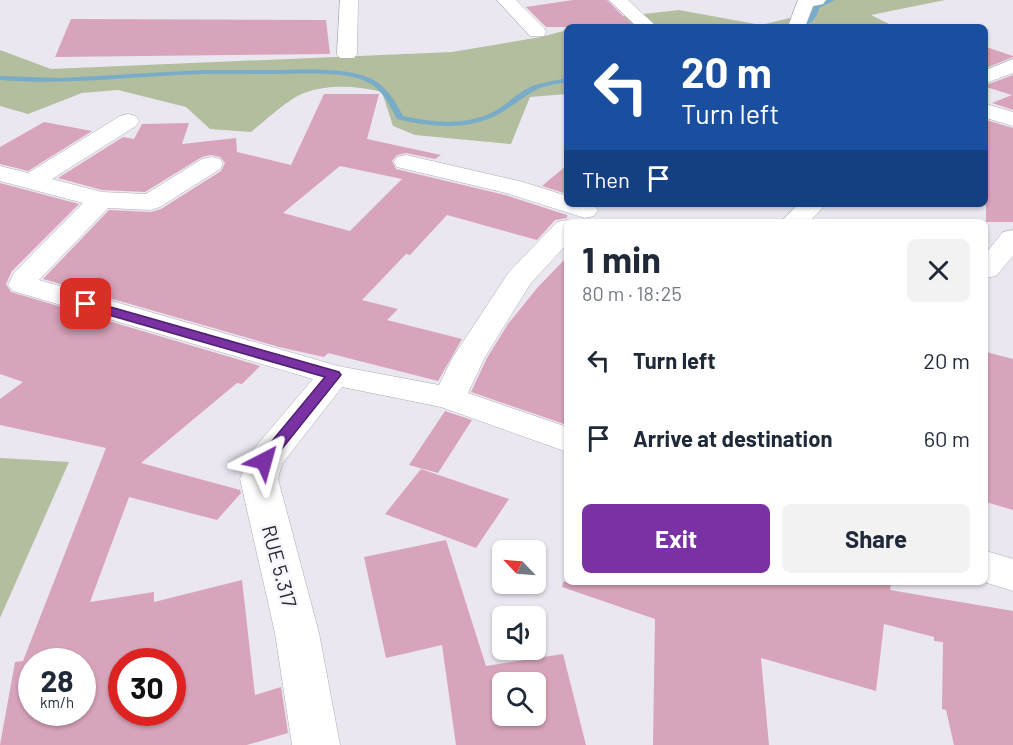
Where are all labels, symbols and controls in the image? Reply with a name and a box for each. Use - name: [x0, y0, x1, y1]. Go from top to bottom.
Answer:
- text: 20 m: [681, 46, 772, 96]
- icon: left: [582, 48, 660, 126]
- text: Turn left: [681, 97, 779, 129]
- icon: arrive: [642, 162, 675, 195]
- text: Then: [582, 166, 630, 192]
- text: 1 min: [582, 237, 661, 280]
- button: close: [907, 239, 970, 302]
- pin: [60, 278, 111, 329]
- text: 80 m · 18:25: [582, 281, 682, 305]
- icon: arrive: [69, 287, 102, 320]
- icon: left: [582, 344, 615, 377]
- text: Turn left: [633, 347, 716, 373]
- text: 20 m: [923, 347, 970, 373]
- icon: arrive: [582, 422, 615, 455]
- text: Arrive at destination: [633, 425, 832, 451]
- text: 60 m: [924, 425, 970, 451]
- position arrow: [232, 429, 296, 493]
- button: Exit: [582, 504, 770, 573]
- button: Share: [782, 504, 970, 573]
- street label: RUE 5.317: [258, 522, 303, 610]
- north arrow: [492, 540, 546, 594]
- map controls: [492, 540, 546, 726]
- button: sound: [492, 606, 546, 660]
- speed limit sign: 30: [108, 648, 186, 726]
- text: 28: [40, 662, 74, 698]
- button: search: [492, 672, 546, 726]
- text: km/h: [40, 693, 74, 711]

